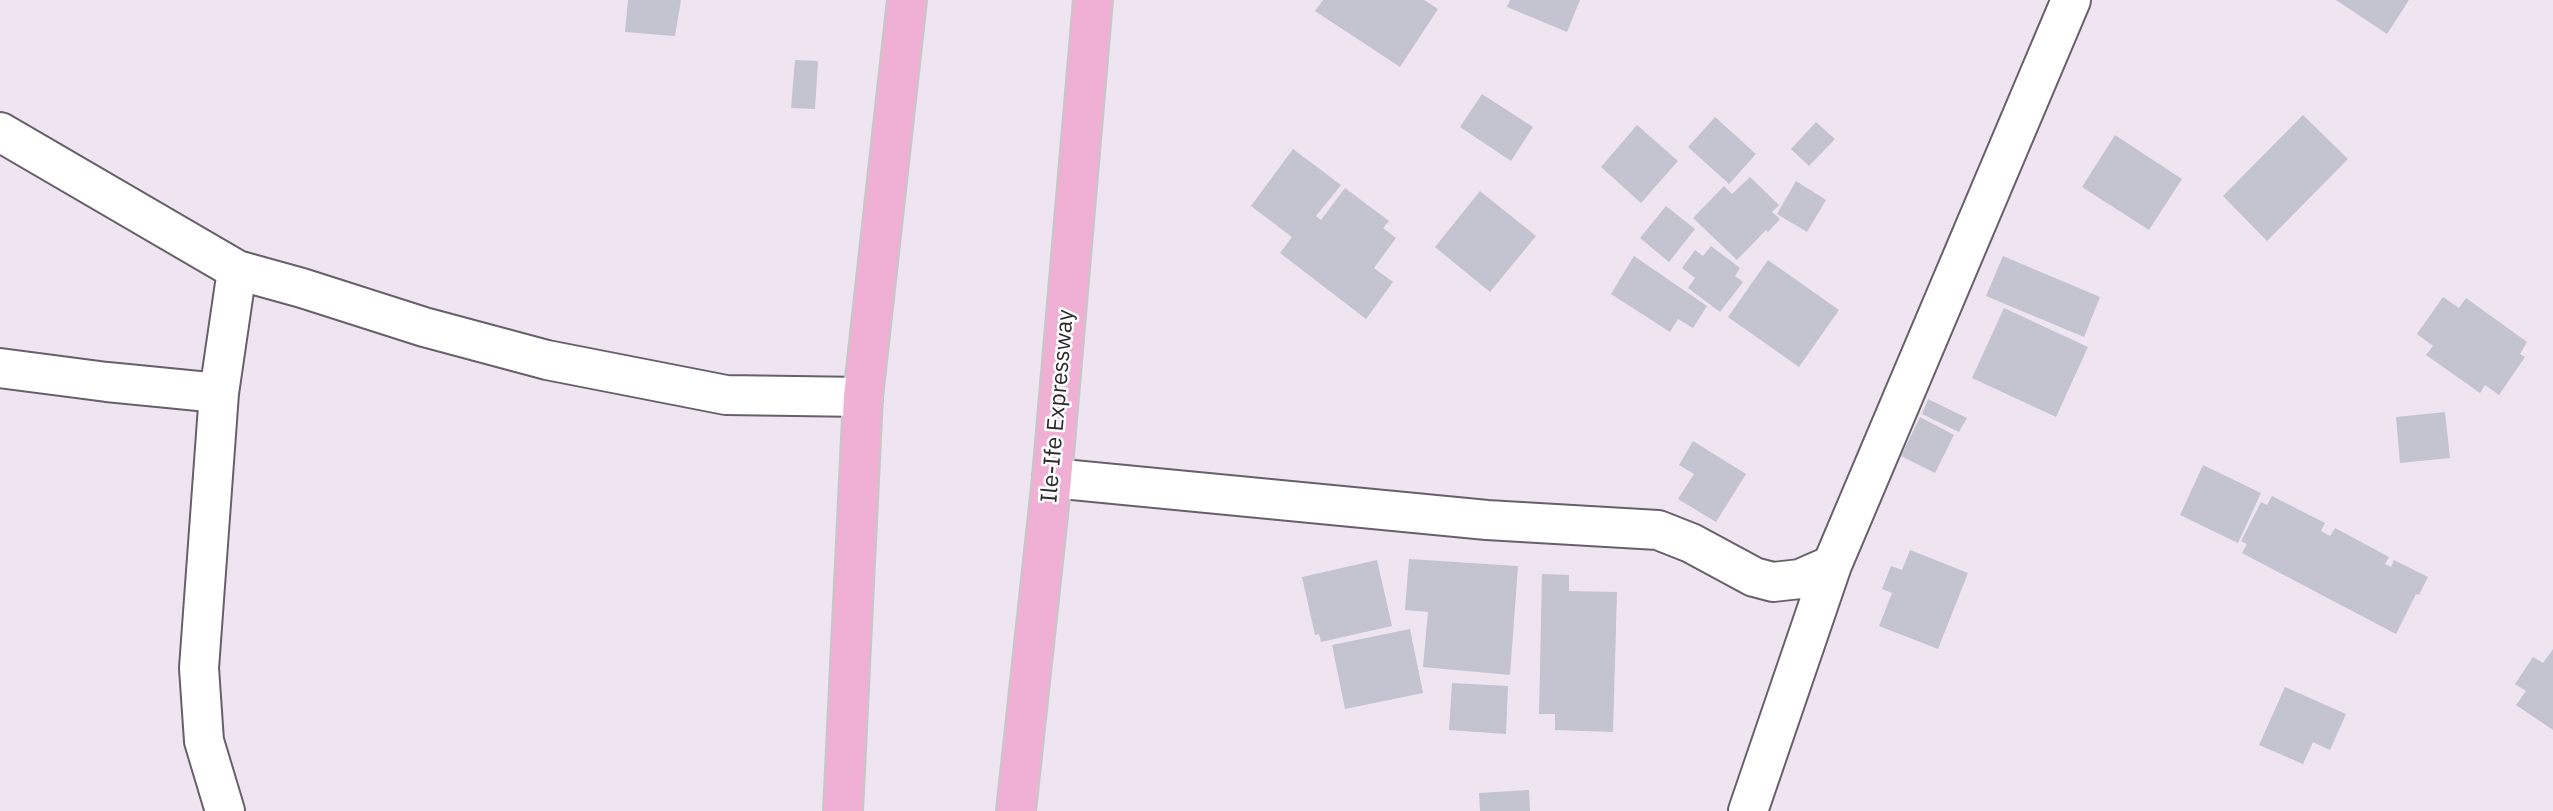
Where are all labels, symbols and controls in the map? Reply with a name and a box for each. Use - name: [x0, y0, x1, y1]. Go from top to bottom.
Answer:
- street label: Ile-Ife Expressway: [1036, 308, 1080, 504]

